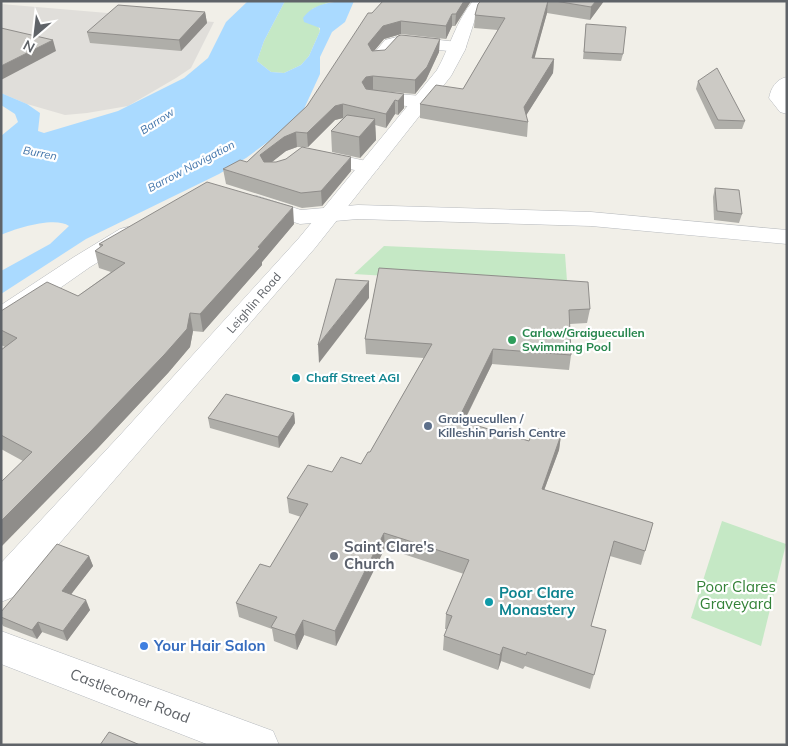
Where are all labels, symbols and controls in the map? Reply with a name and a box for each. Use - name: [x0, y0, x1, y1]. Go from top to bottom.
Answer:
- north arrow: [10, 10, 60, 60]
- text: N: [20, 36, 38, 57]
- water label: Barrow: [137, 105, 177, 137]
- water label: Barrow Navigation: [145, 137, 237, 195]
- water label: Burren: [22, 143, 58, 163]
- street label: Leighlin Road: [223, 269, 284, 336]
- place label: Carlow/Graiguecullen Swimming Pool: [522, 325, 645, 354]
- marker: Carlow/Graiguecullen Swimming Pool: [506, 334, 518, 346]
- place label: Chaff Street AGI: [306, 370, 400, 385]
- marker: Chaff Street AGI: [290, 372, 302, 384]
- place label: Graiguecullen / Killeshin Parish Centre: [438, 411, 566, 440]
- marker: Graiguecullen / Killeshin Parish Centre: [422, 420, 434, 432]
- place label: Saint Clare's Church: [344, 537, 434, 573]
- marker: Saint Clare's Church: [328, 550, 340, 562]
- park label: Poor Clares Graveyard: [696, 577, 776, 613]
- place label: Poor Clare Monastery: [499, 583, 576, 619]
- marker: Poor Clare Monastery: [483, 596, 495, 608]
- place label: Your Hair Salon: [153, 636, 266, 655]
- marker: Your Hair Salon: [138, 640, 150, 652]
- street label: Castlecomer Road: [68, 664, 193, 727]

